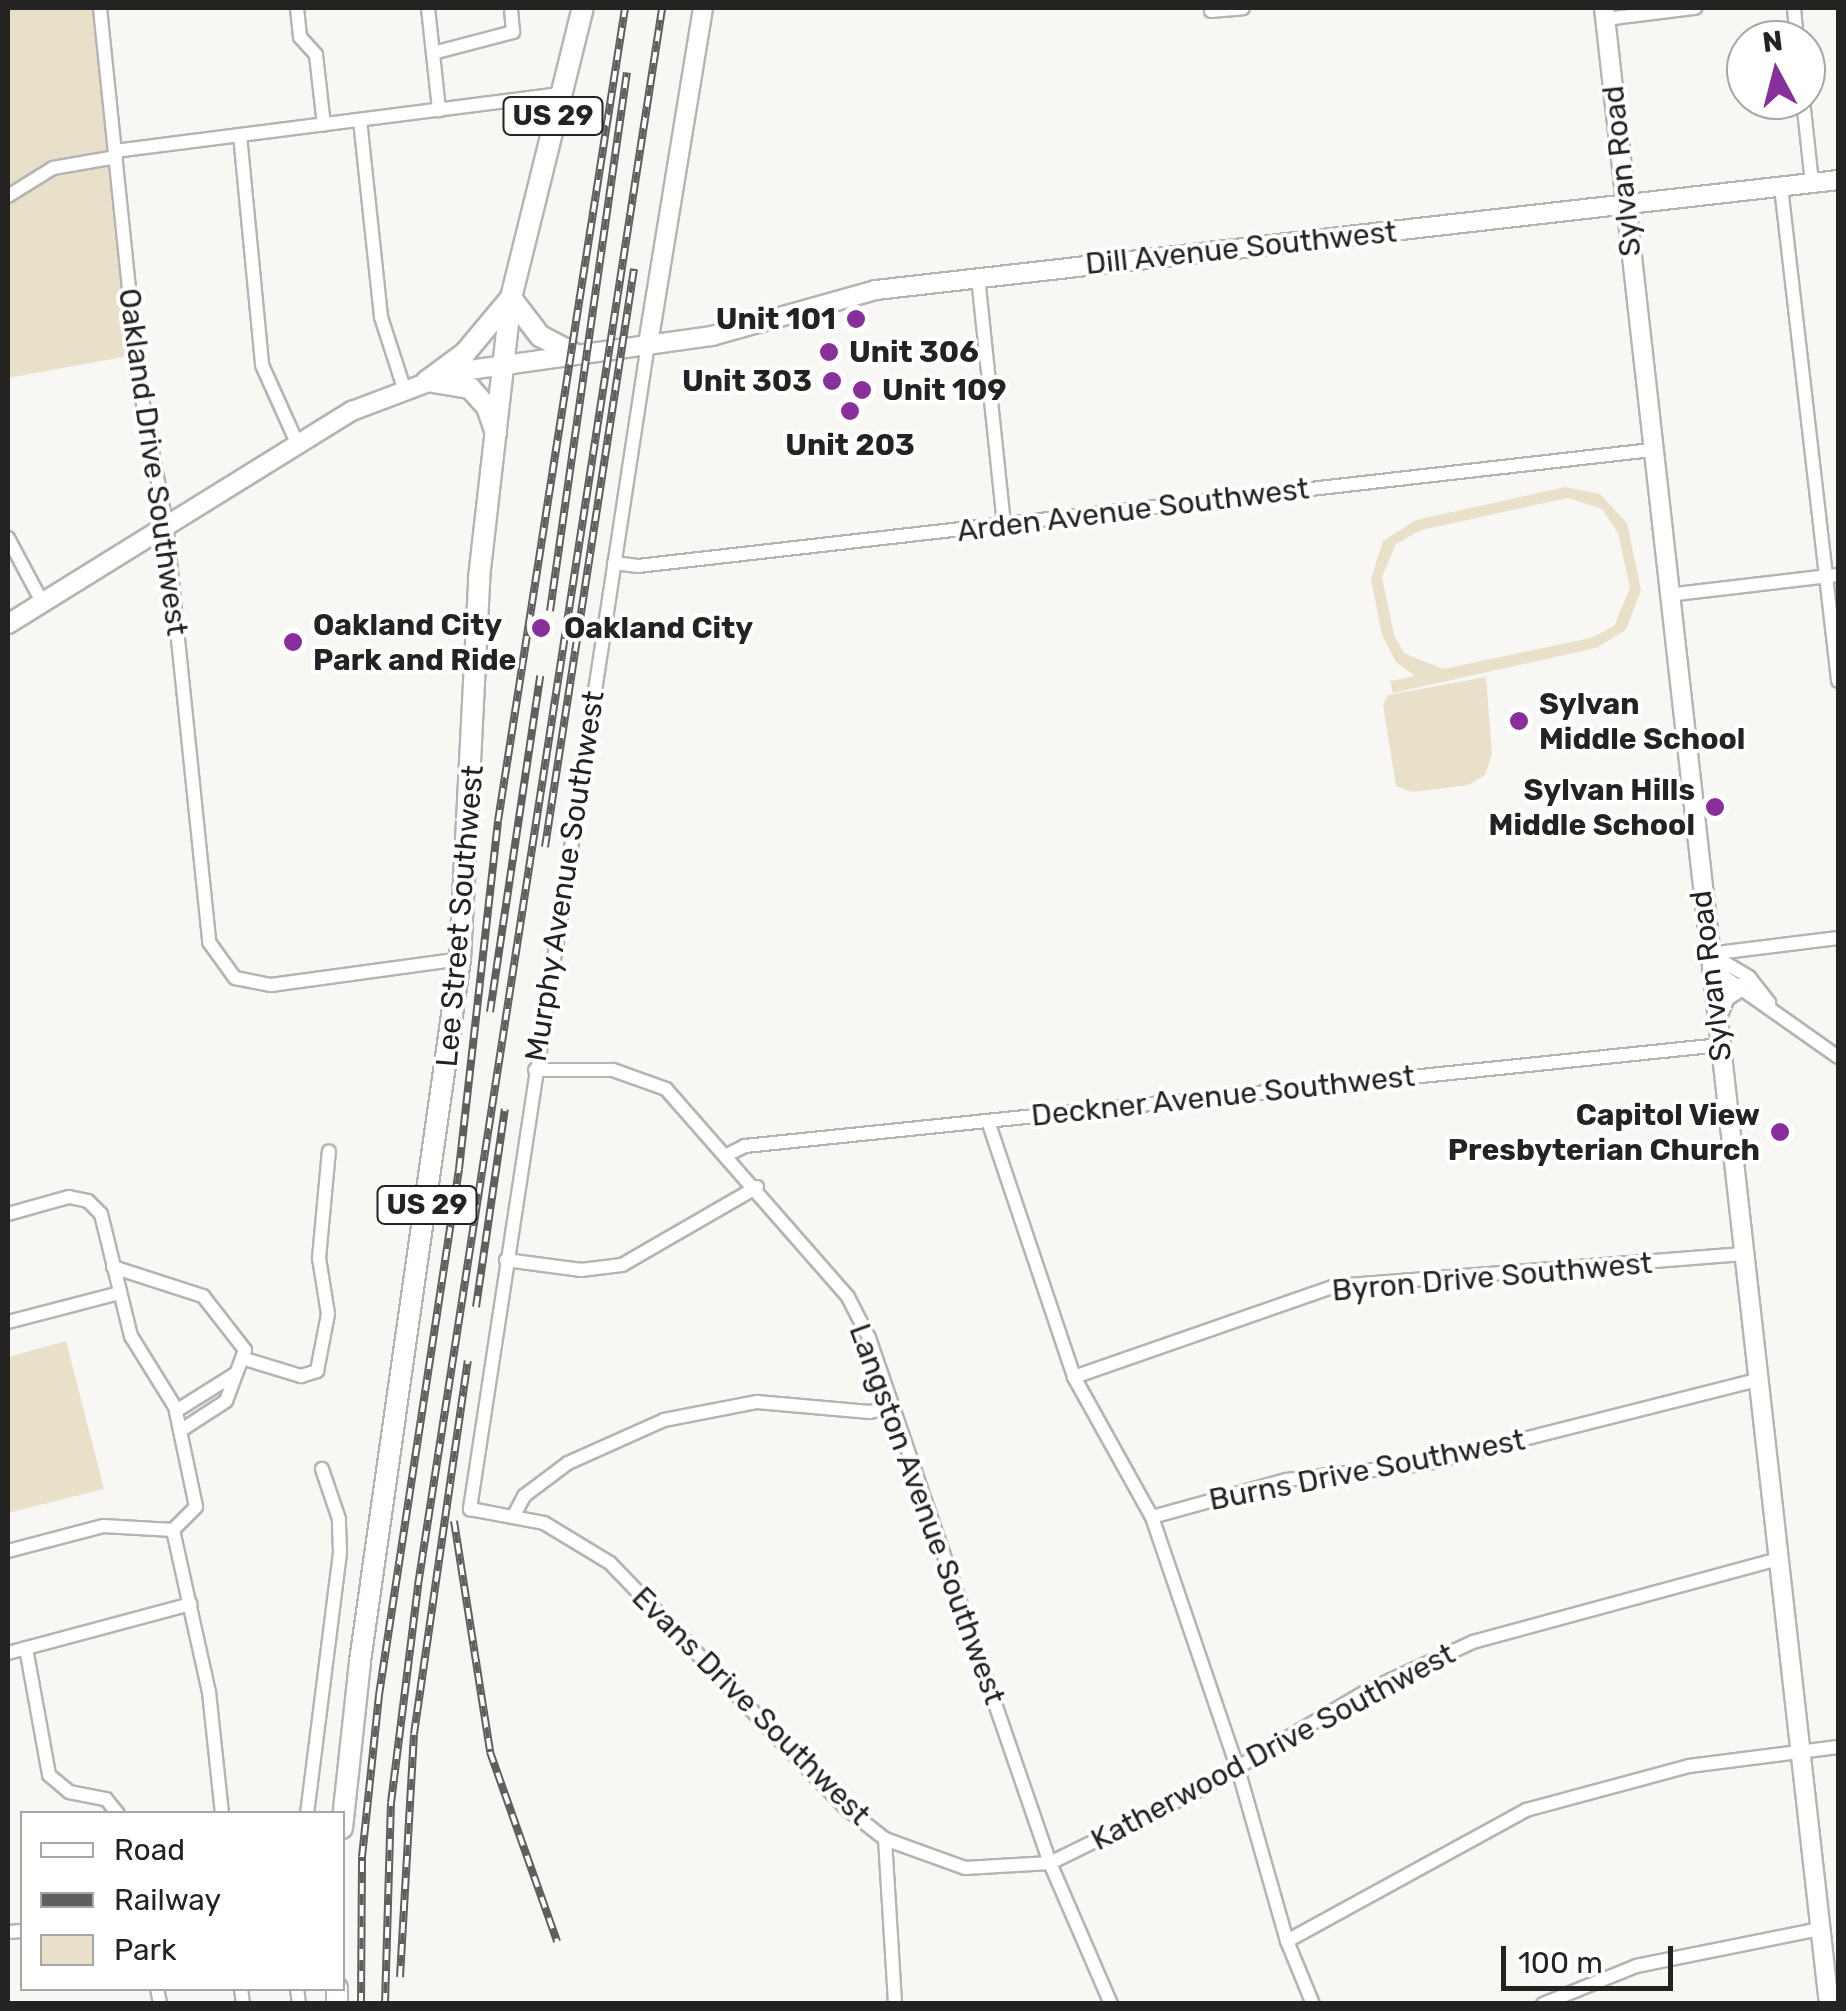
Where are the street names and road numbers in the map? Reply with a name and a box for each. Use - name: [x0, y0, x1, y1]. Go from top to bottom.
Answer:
- street label: Sylvan Road: [1595, 84, 1649, 258]
- road number: US 29: [500, 93, 606, 139]
- street label: Dill Avenue Southwest: [1083, 214, 1399, 282]
- street label: Oakland Drive Southwest: [111, 286, 195, 638]
- street label: Arden Avenue Southwest: [955, 471, 1311, 549]
- street label: Murphy Avenue Southwest: [518, 687, 612, 1065]
- street label: Lee Street Southwest: [429, 764, 491, 1068]
- street label: Sylvan Road: [1683, 889, 1739, 1063]
- street label: Deckner Avenue Southwest: [1029, 1058, 1417, 1134]
- road number: US 29: [374, 1182, 480, 1228]
- street label: Byron Drive Southwest: [1330, 1245, 1654, 1309]
- street label: Langston Avenue Southwest: [841, 1319, 1013, 1709]
- street label: Burns Drive Southwest: [1206, 1422, 1528, 1518]
- street label: Evans Drive Southwest: [624, 1579, 878, 1833]
- street label: Katherwood Drive Southwest: [1085, 1636, 1461, 1858]

